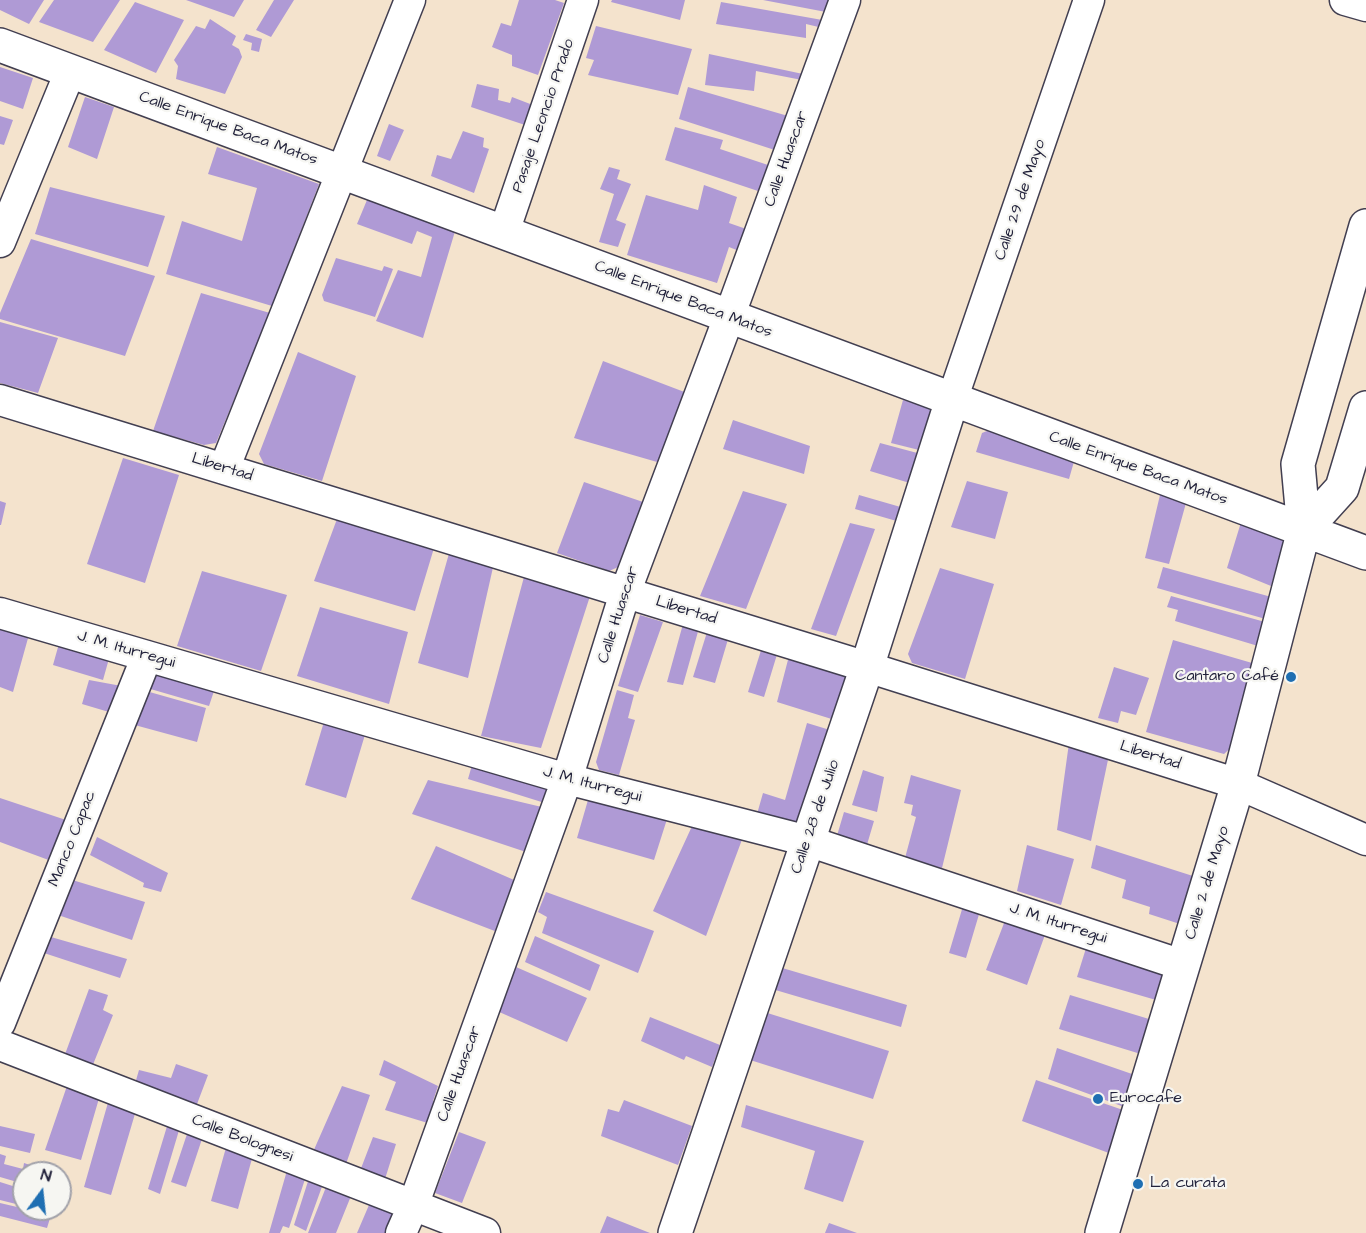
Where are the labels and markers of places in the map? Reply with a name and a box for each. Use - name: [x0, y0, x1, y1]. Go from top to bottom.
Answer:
- place label: Cantaro Café: [1175, 667, 1279, 687]
- marker: Cantaro Café: [1284, 670, 1298, 684]
- place label: Eurocafe: [1110, 1089, 1182, 1109]
- marker: Eurocafe: [1091, 1092, 1105, 1106]
- place label: La curata: [1150, 1174, 1225, 1194]
- marker: La curata: [1131, 1177, 1145, 1191]

